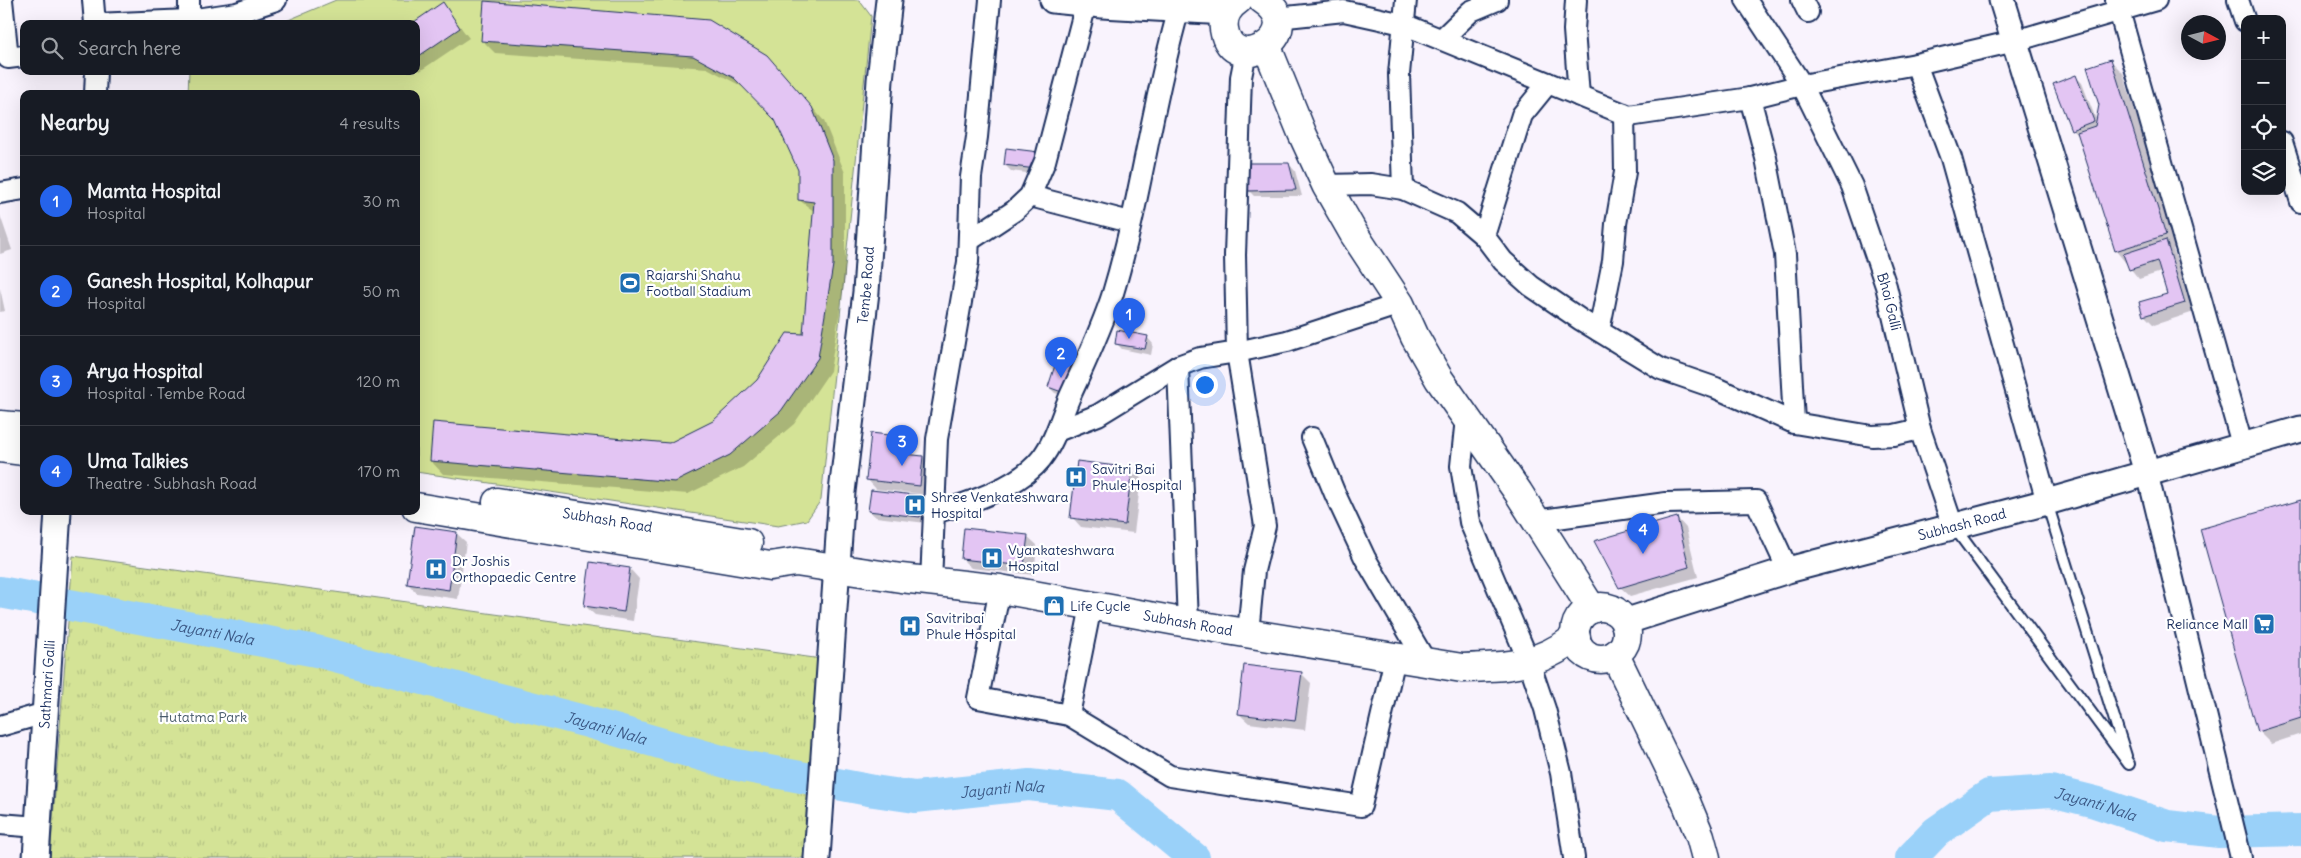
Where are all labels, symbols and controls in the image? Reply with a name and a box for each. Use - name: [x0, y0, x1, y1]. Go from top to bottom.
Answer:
- north arrow: [2181, 15, 2226, 60]
- map controls: [2241, 15, 2286, 195]
- button: +: [2241, 15, 2286, 60]
- search box: [20, 20, 420, 75]
- icon: search: [38, 34, 66, 62]
- text: Search here: [78, 36, 181, 60]
- button: −: [2241, 60, 2286, 105]
- button: locate: [2241, 105, 2286, 150]
- text: Nearby: [40, 109, 110, 136]
- text: 4 results: [339, 113, 400, 133]
- button: layers: [2241, 150, 2286, 195]
- text: Mamta Hospital: [87, 179, 221, 203]
- text: 1: [53, 191, 59, 211]
- text: 30 m: [363, 191, 400, 211]
- text: Hospital: [87, 203, 146, 223]
- street label: Tembe Road: [853, 246, 878, 325]
- place label: Rajarshi Shahu Football Stadium: [646, 266, 751, 300]
- text: Ganesh Hospital, Kolhapur: [87, 269, 313, 293]
- street label: Bhoi Galli: [1873, 270, 1905, 332]
- sports icon: Rajarshi Shahu Football Stadium: [618, 271, 642, 295]
- text: 2: [52, 281, 60, 301]
- text: 50 m: [362, 281, 400, 301]
- text: Hospital: [87, 293, 146, 313]
- pin: 1: [1113, 298, 1145, 339]
- pin: 2: [1045, 337, 1077, 378]
- text: Arya Hospital: [87, 359, 203, 383]
- text: 3: [51, 371, 61, 391]
- text: 120 m: [357, 371, 400, 391]
- your location: [1192, 372, 1218, 398]
- text: Hospital · Tembe Road: [87, 383, 245, 403]
- pin: 3: [886, 425, 918, 466]
- text: Uma Talkies: [87, 449, 188, 473]
- place label: Savitri Bai Phule Hospital: [1092, 460, 1182, 494]
- text: 4: [51, 461, 61, 481]
- text: 170 m: [357, 461, 400, 481]
- hospital icon: Savitri Bai Phule Hospital: [1064, 465, 1088, 489]
- text: Theatre · Subhash Road: [87, 473, 257, 493]
- place label: Shree Venkateshwara Hospital: [931, 488, 1068, 522]
- hospital icon: Shree Venkateshwara Hospital: [903, 493, 927, 517]
- street label: Subhash Road: [561, 504, 654, 536]
- street label: Subhash Road: [1916, 504, 2008, 544]
- pin: 4: [1627, 513, 1659, 554]
- place label: Vyankateshwara Hospital: [1008, 541, 1114, 575]
- hospital icon: Vyankateshwara Hospital: [980, 546, 1004, 570]
- place label: Dr Joshis Orthopaedic Centre: [452, 552, 576, 586]
- hospital icon: Dr Joshis Orthopaedic Centre: [424, 557, 448, 581]
- shop icon: Life Cycle: [1042, 594, 1066, 618]
- place label: Life Cycle: [1070, 597, 1131, 615]
- street label: Subhash Road: [1142, 606, 1234, 640]
- place label: Savitribai Phule Hospital: [926, 609, 1016, 643]
- supermarket icon: Reliance Mall: [2252, 612, 2276, 636]
- hospital icon: Savitribai Phule Hospital: [898, 614, 922, 638]
- water label: Jayanti Nala: [169, 615, 257, 649]
- place label: Reliance Mall: [2166, 615, 2248, 633]
- street label: Sathmari Galli: [35, 640, 59, 729]
- water label: Jayanti Nala: [563, 707, 650, 749]
- park label: Hutatma Park: [159, 708, 247, 726]
- water label: Jayanti Nala: [959, 775, 1046, 802]
- water label: Jayanti Nala: [2052, 783, 2140, 825]

